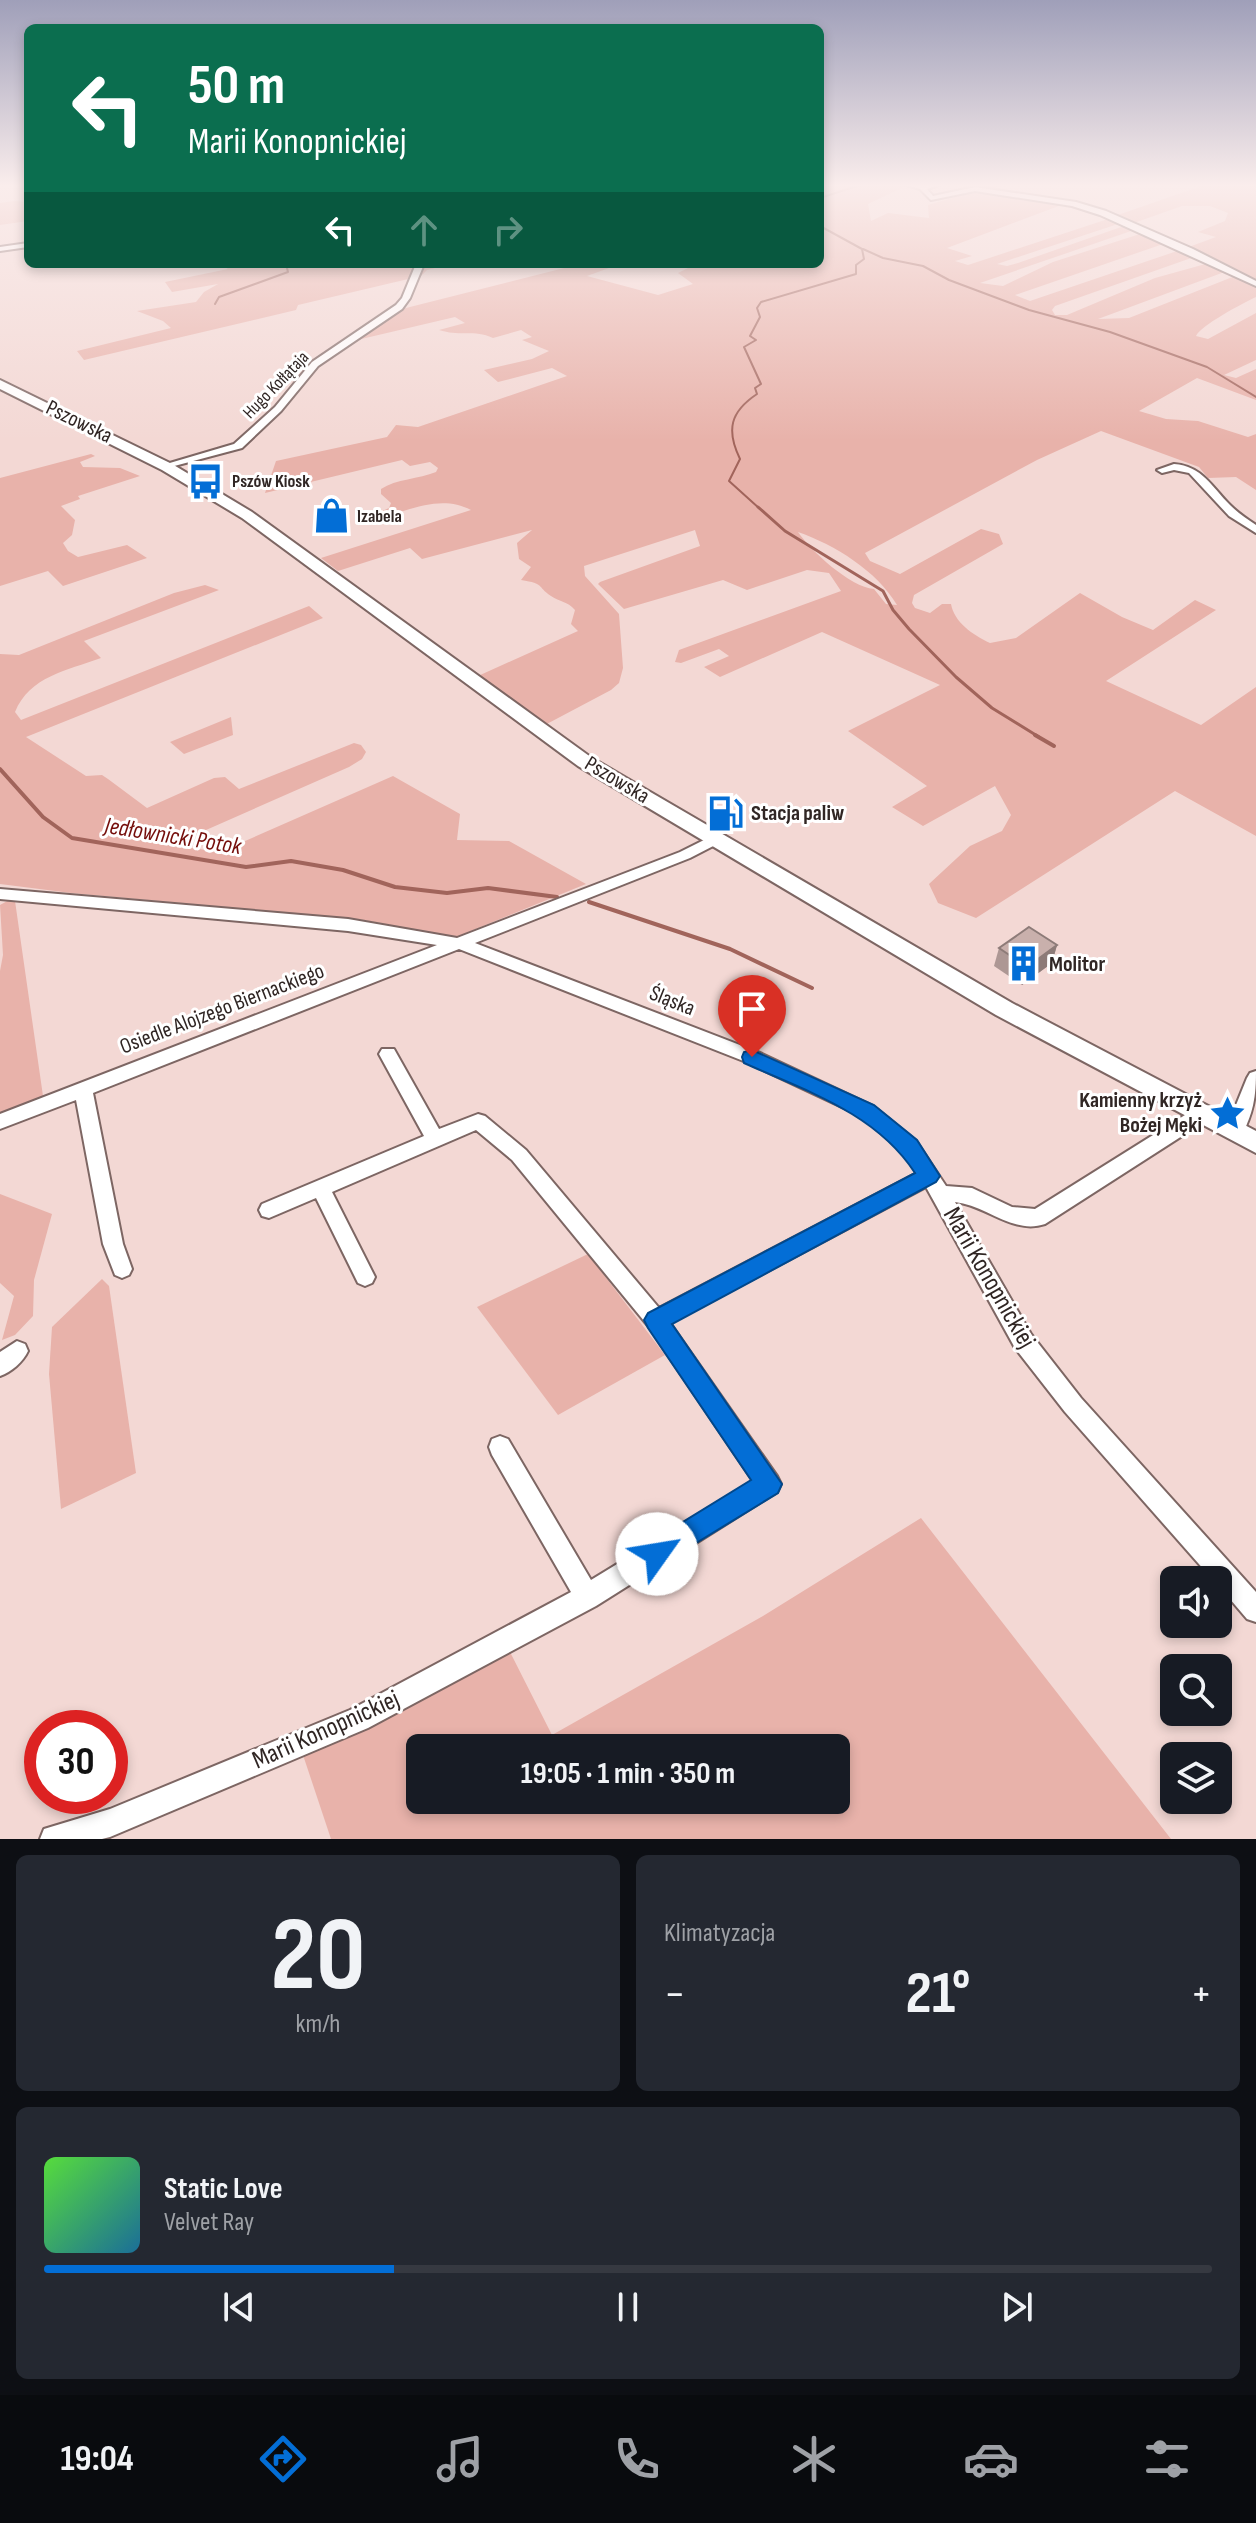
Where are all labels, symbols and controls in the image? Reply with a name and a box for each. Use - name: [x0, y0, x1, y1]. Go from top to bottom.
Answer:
- text: 50 m: [188, 53, 285, 120]
- icon: left: [56, 56, 160, 160]
- text: Marii Konopnickiej: [188, 121, 406, 164]
- icon: left: [318, 208, 362, 252]
- icon: ahead: [402, 208, 446, 252]
- icon: right: [486, 208, 530, 252]
- street label: Hugo Kołłątaja: [239, 347, 313, 423]
- street label: Pszowska: [41, 394, 117, 450]
- bus stop icon: Pszów Kiosk: [187, 462, 225, 500]
- place label: Pszów Kiosk: [232, 471, 310, 492]
- shop icon: Izabela: [312, 497, 350, 535]
- place label: Izabela: [357, 506, 402, 527]
- street label: Pszowska: [580, 750, 654, 810]
- fuel station icon: Stacja paliw: [706, 794, 744, 832]
- place label: Stacja paliw: [751, 800, 844, 827]
- water label: Jedłownicki Potok: [101, 811, 244, 861]
- building icon: Molitor: [1004, 945, 1042, 983]
- place label: Molitor: [1049, 951, 1105, 978]
- street label: Osiedle Alojzego Biernackiego: [116, 958, 328, 1060]
- pin: [718, 975, 786, 1057]
- street label: Śląska: [645, 980, 699, 1022]
- icon: arrive: [730, 987, 774, 1031]
- place label: Kamienny krzyż Bożej Męki: [1079, 1087, 1203, 1139]
- place icon: Kamienny krzyż Bożej Męki: [1209, 1094, 1247, 1132]
- street label: Marii Konopnickiej: [936, 1202, 1042, 1354]
- position arrow: [615, 1512, 699, 1596]
- map controls: [1160, 1566, 1232, 1814]
- button: sound: [1160, 1566, 1232, 1638]
- button: search: [1160, 1654, 1232, 1726]
- street label: Marii Konopnickiej: [248, 1684, 404, 1776]
- speed limit sign: 30: [24, 1710, 128, 1814]
- button: layers: [1160, 1742, 1232, 1814]
- text: 19:05 · 1 min · 350 m: [521, 1756, 735, 1792]
- text: 20: [270, 1894, 366, 2019]
- text: Klimatyzacja: [664, 1918, 775, 1949]
- text: 21°: [905, 1958, 971, 2030]
- text: −: [664, 1968, 686, 2021]
- text: +: [1190, 1968, 1212, 2021]
- text: km/h: [296, 2009, 340, 2040]
- text: Static Love: [164, 2171, 283, 2207]
- text: Velvet Ray: [164, 2207, 254, 2238]
- icon: previous: [217, 2285, 261, 2329]
- icon: pause: [606, 2285, 650, 2329]
- icon: next: [995, 2285, 1039, 2329]
- icon: directions: [255, 2431, 311, 2487]
- icon: music: [432, 2431, 488, 2487]
- icon: phone: [609, 2431, 665, 2487]
- icon: climate: [786, 2431, 842, 2487]
- icon: car: [963, 2431, 1019, 2487]
- icon: filters: [1139, 2431, 1195, 2487]
- text: 19:04: [60, 2438, 134, 2481]

